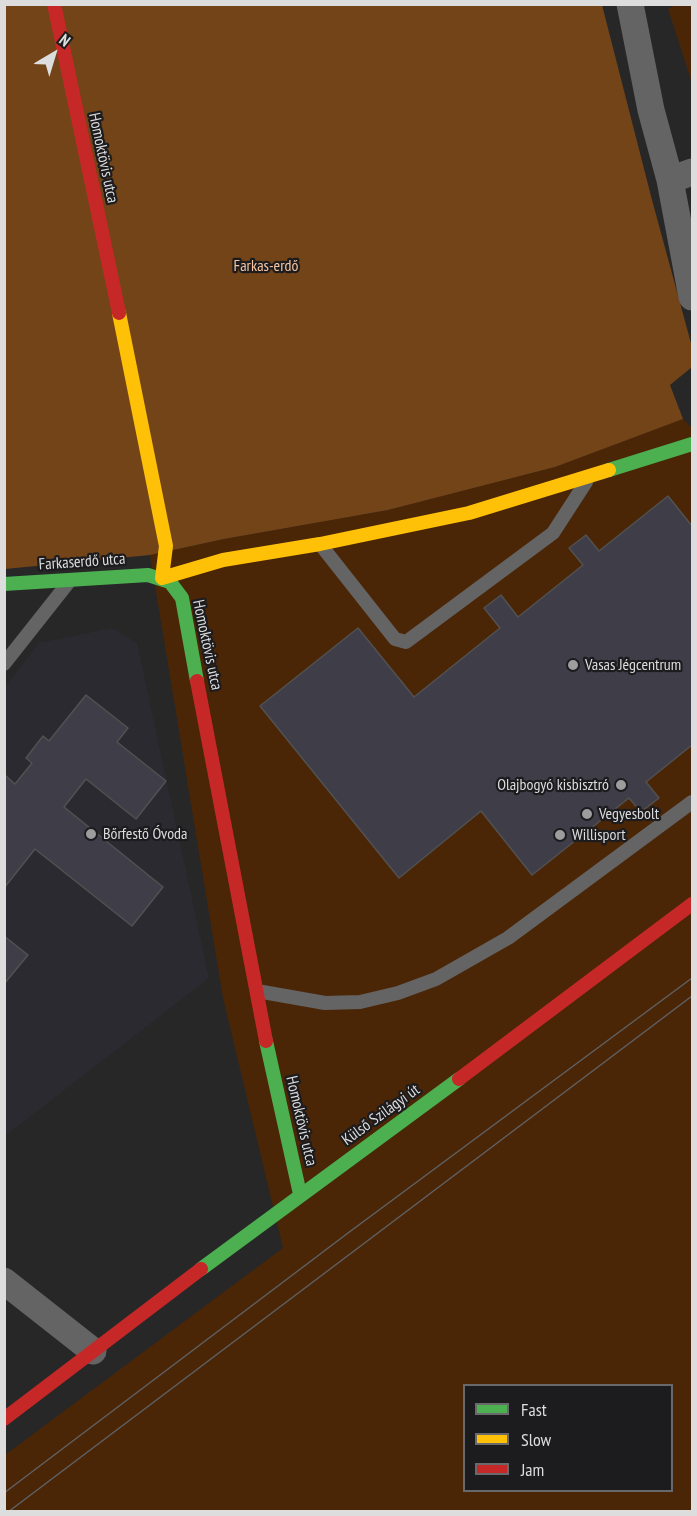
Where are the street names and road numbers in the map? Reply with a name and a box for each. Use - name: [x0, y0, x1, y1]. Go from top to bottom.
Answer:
- street label: Homoktövis utca: [84, 111, 122, 205]
- street label: Farkaserdő utca: [38, 549, 126, 575]
- street label: Homoktövis utca: [188, 598, 226, 692]
- street label: Homoktövis utca: [281, 1074, 321, 1168]
- street label: Külső Szilágyi út: [338, 1080, 424, 1150]

